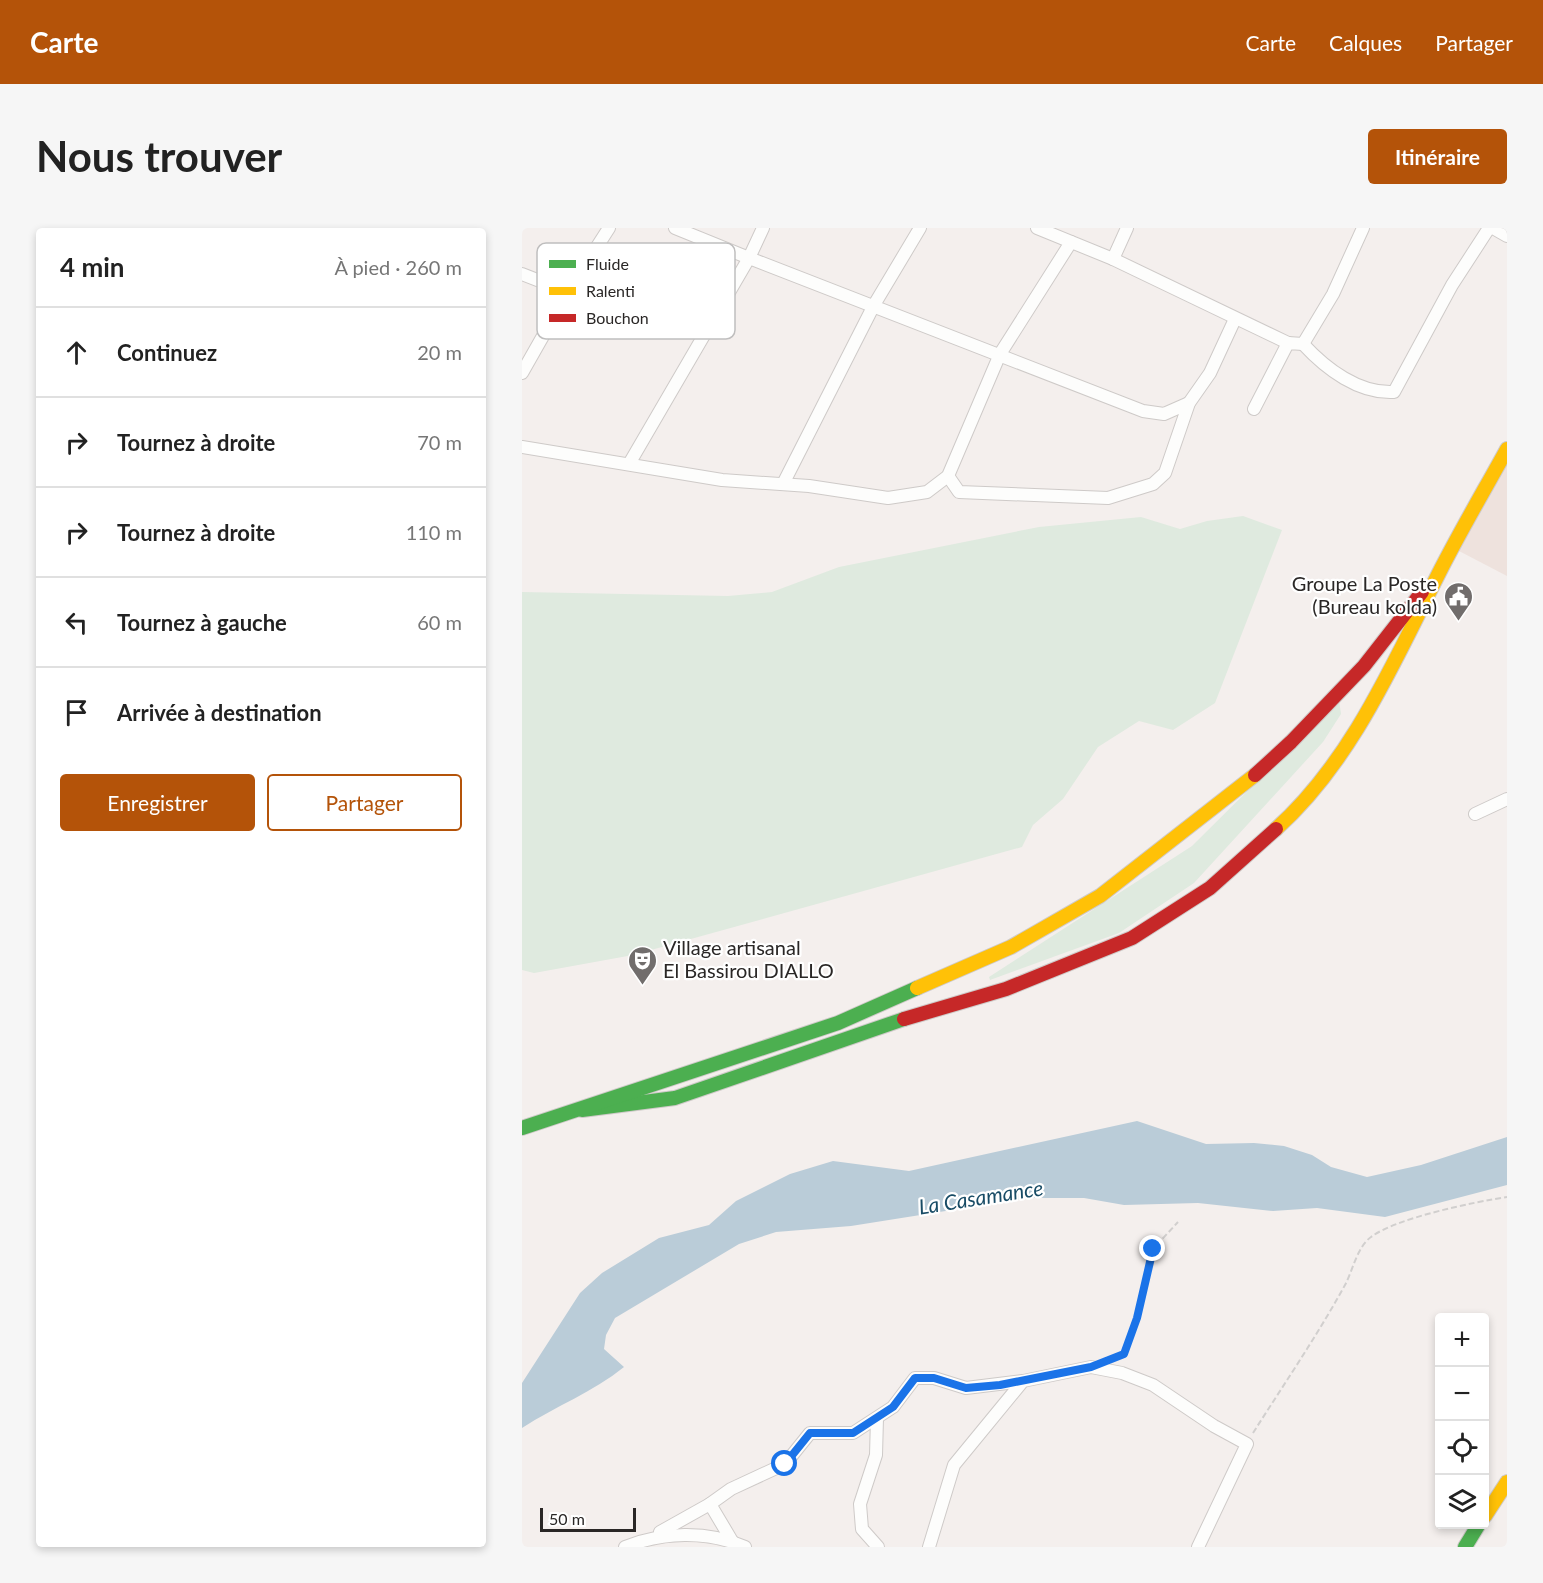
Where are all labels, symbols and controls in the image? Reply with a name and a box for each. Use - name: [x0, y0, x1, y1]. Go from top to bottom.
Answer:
- text: Carte: [30, 25, 98, 59]
- text: Carte: [1245, 30, 1296, 55]
- text: Calques: [1329, 30, 1402, 55]
- text: Partager: [1435, 30, 1513, 55]
- button: Itinéraire: [1368, 129, 1507, 184]
- text: Nous trouver: [36, 131, 282, 181]
- legend: [537, 243, 735, 339]
- text: 4 min: [60, 251, 124, 283]
- text: Fluide: [586, 254, 629, 273]
- text: À pied · 260 m: [334, 255, 462, 279]
- text: Ralenti: [586, 281, 635, 300]
- text: Bouchon: [586, 308, 649, 327]
- icon: ahead: [60, 336, 93, 369]
- text: Continuez: [117, 339, 217, 366]
- text: 20 m: [417, 340, 462, 364]
- icon: right: [60, 426, 93, 459]
- text: Tournez à droite: [117, 429, 275, 456]
- text: 70 m: [417, 430, 462, 454]
- icon: right: [60, 516, 93, 549]
- text: Tournez à droite: [117, 519, 275, 546]
- text: 110 m: [406, 520, 462, 544]
- place label: Groupe La Poste (Bureau kolda): [1292, 571, 1437, 618]
- public building icon: Groupe La Poste (Bureau kolda): [1442, 580, 1474, 622]
- icon: left: [60, 606, 93, 639]
- text: Tournez à gauche: [117, 609, 287, 636]
- text: 60 m: [417, 610, 462, 634]
- icon: arrive: [60, 696, 93, 729]
- text: Arrivée à destination: [117, 699, 322, 726]
- button: Enregistrer: [60, 774, 255, 831]
- button: Partager: [267, 774, 462, 831]
- place label: Village artisanal El Bassirou DIALLO: [663, 935, 834, 982]
- theatre icon: Village artisanal El Bassirou DIALLO: [626, 944, 658, 986]
- water label: La Casamance: [917, 1174, 1045, 1219]
- route end: [1139, 1235, 1165, 1261]
- map controls: [1435, 1313, 1489, 1529]
- button: +: [1435, 1313, 1489, 1367]
- button: −: [1435, 1367, 1489, 1421]
- button: locate: [1435, 1421, 1489, 1475]
- route start: [771, 1450, 797, 1476]
- button: layers: [1435, 1475, 1489, 1529]
- scale bar: [540, 1505, 636, 1532]
- text: 50 m: [549, 1509, 585, 1528]

